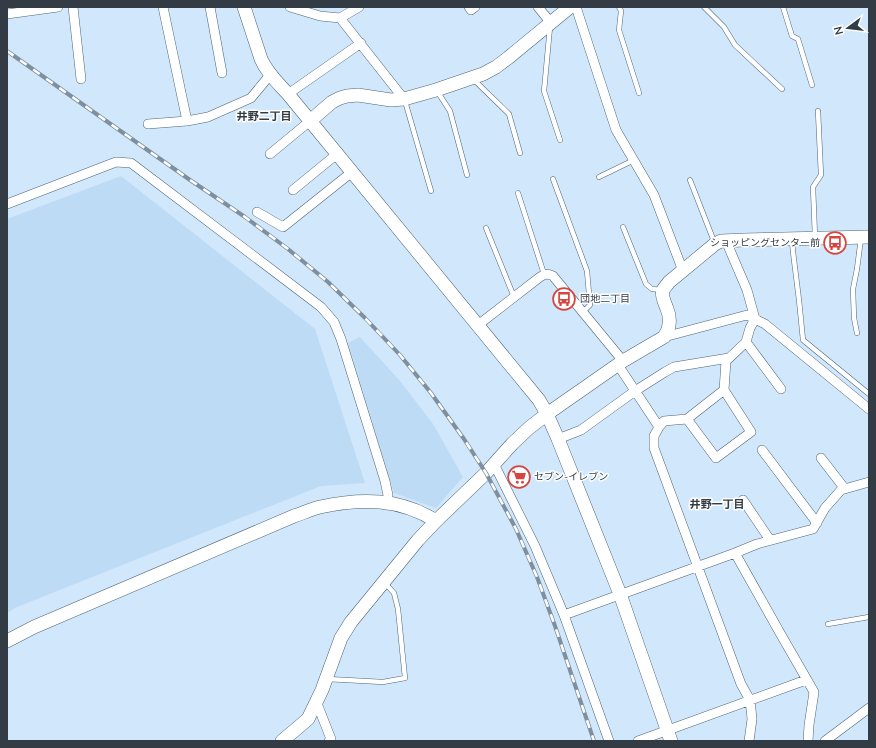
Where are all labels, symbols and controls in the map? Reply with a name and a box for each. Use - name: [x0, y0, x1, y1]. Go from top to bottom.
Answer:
- north arrow: [828, 8, 868, 48]
- text: N: [831, 25, 847, 36]
- district label: 井野二丁目: [237, 109, 292, 124]
- bus stop icon: ショッピングセンター前: [822, 230, 848, 256]
- place label: ショッピングセンター前: [710, 236, 820, 250]
- bus stop icon: 団地二丁目: [551, 286, 577, 312]
- place label: 団地二丁目: [580, 292, 630, 306]
- supermarket icon: セブン-イレブン: [506, 464, 532, 490]
- place label: セブン-イレブン: [534, 470, 608, 484]
- district label: 井野一丁目: [690, 497, 745, 512]

